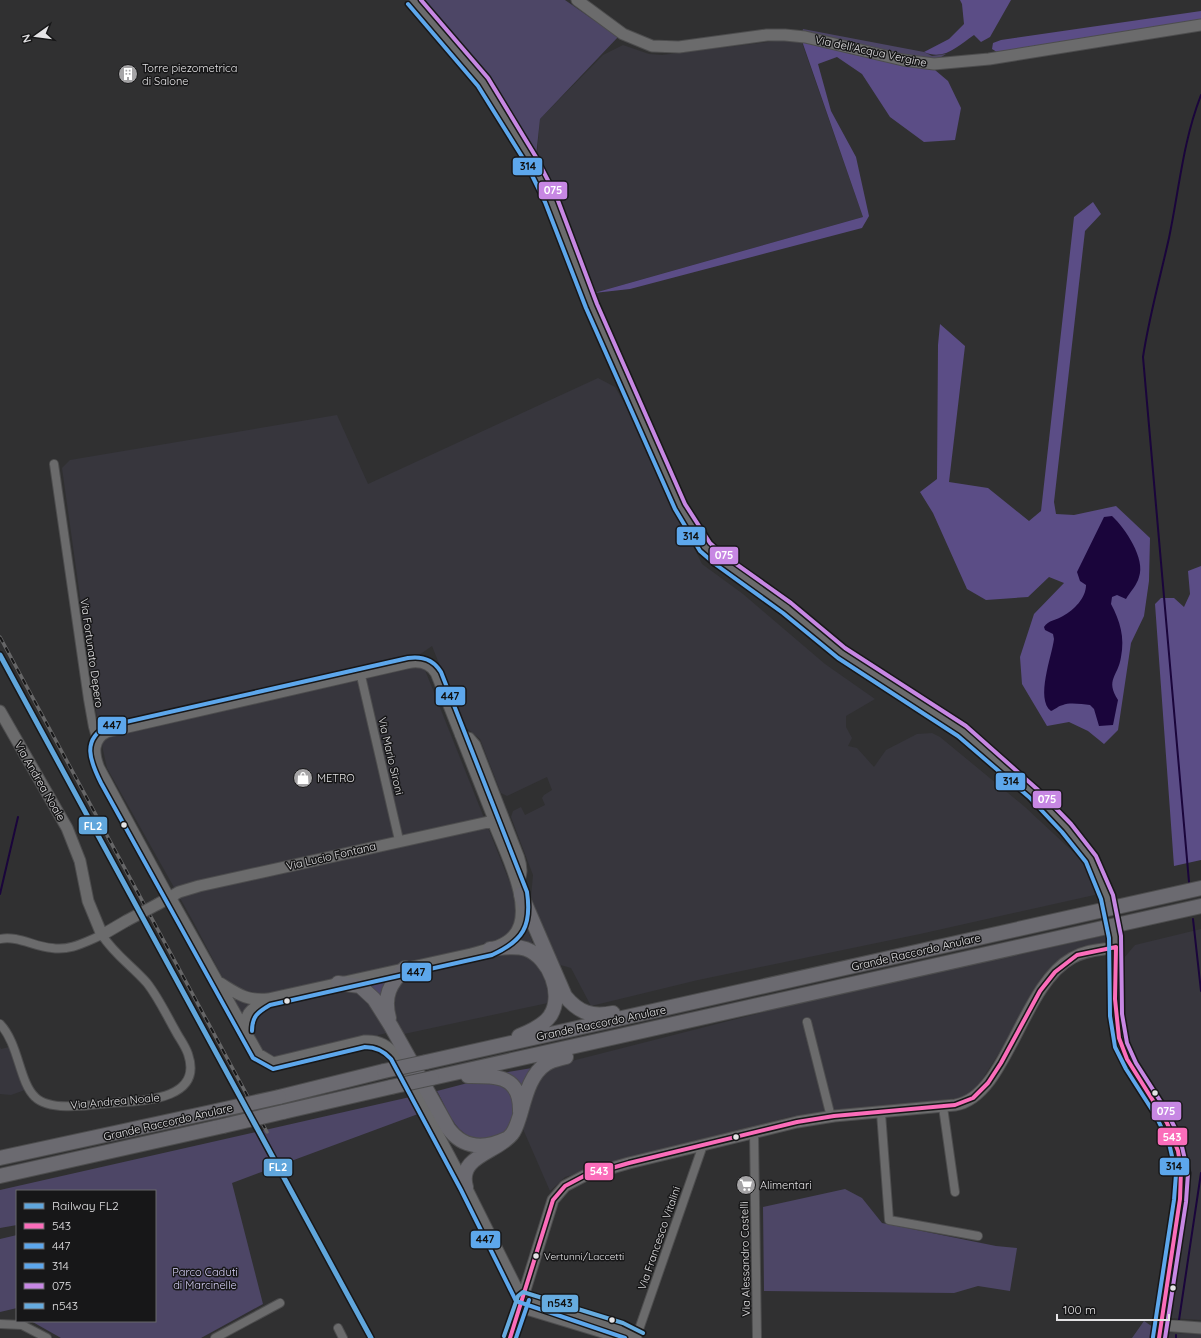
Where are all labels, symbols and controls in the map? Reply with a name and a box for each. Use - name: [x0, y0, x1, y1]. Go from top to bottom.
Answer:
- north arrow: [16, 16, 56, 56]
- street label: Via dell'Acqua Vergine: [814, 32, 928, 70]
- text: N: [19, 33, 34, 44]
- place label: Torre piezometrica di Salone: [142, 61, 237, 88]
- building icon: Torre piezometrica di Salone: [117, 63, 139, 85]
- line badge: 314: [512, 157, 543, 176]
- text: 314: [520, 159, 537, 173]
- line badge: 075: [538, 181, 568, 200]
- text: 075: [544, 183, 562, 197]
- line badge: 314: [676, 526, 706, 546]
- text: 314: [683, 529, 700, 543]
- line badge: 075: [709, 546, 739, 565]
- text: 075: [715, 548, 733, 562]
- street label: Via Fortunato Depero: [77, 597, 107, 709]
- line badge: 447: [435, 686, 466, 706]
- text: 447: [441, 689, 459, 703]
- line badge: 447: [97, 716, 127, 735]
- street label: Via Mario Sironi: [375, 716, 407, 796]
- text: 447: [103, 718, 121, 732]
- street label: Via Andrea Noale: [12, 739, 68, 823]
- shop icon: METRO: [292, 767, 314, 789]
- place label: METRO: [317, 771, 355, 785]
- line badge: 314: [995, 772, 1026, 791]
- text: 314: [1003, 774, 1020, 788]
- line badge: 075: [1032, 790, 1062, 809]
- text: 075: [1038, 792, 1056, 806]
- line badge: FL2: [78, 816, 108, 835]
- text: FL2: [84, 819, 102, 833]
- unlabelled marker: [119, 820, 129, 830]
- street label: Via Lucio Fontana: [285, 839, 377, 873]
- street label: Grande Raccordo Anulare: [850, 930, 982, 974]
- line badge: 447: [401, 962, 432, 982]
- text: 447: [407, 965, 425, 979]
- unlabelled marker: [282, 996, 292, 1006]
- street label: Grande Raccordo Anulare: [535, 1002, 667, 1044]
- unlabelled marker: [1150, 1088, 1160, 1098]
- street label: Via Andrea Noale: [70, 1090, 160, 1112]
- street label: Grande Raccordo Anulare: [102, 1100, 234, 1144]
- line badge: 075: [1151, 1101, 1182, 1121]
- text: 075: [1157, 1104, 1175, 1118]
- line badge: 543: [1157, 1127, 1188, 1146]
- text: 543: [1163, 1130, 1181, 1144]
- unlabelled marker: [731, 1132, 741, 1142]
- line badge: 314: [1159, 1157, 1190, 1176]
- line badge: FL2: [263, 1158, 293, 1177]
- text: 314: [1166, 1159, 1183, 1173]
- text: FL2: [269, 1160, 287, 1174]
- line badge: 543: [584, 1162, 614, 1181]
- text: 543: [590, 1164, 608, 1178]
- supermarket icon: Alimentari: [735, 1174, 757, 1196]
- place label: Alimentari: [760, 1178, 812, 1192]
- street label: Via Francesco Vitalini: [635, 1184, 683, 1292]
- legend: [16, 1190, 156, 1322]
- text: Railway FL2: [52, 1198, 119, 1213]
- street label: Via Alessandro Castelli: [737, 1201, 753, 1317]
- text: 543: [52, 1218, 71, 1233]
- line badge: 447: [470, 1230, 501, 1249]
- text: 447: [476, 1232, 494, 1246]
- text: 447: [52, 1238, 70, 1253]
- place label: Vertunni/Laccetti: [544, 1250, 624, 1263]
- marker: Vertunni/Laccetti: [531, 1251, 541, 1261]
- text: 314: [52, 1258, 69, 1273]
- park label: Parco Caduti di Marcinelle: [172, 1265, 238, 1292]
- text: 075: [52, 1278, 71, 1293]
- unlabelled marker: [1168, 1283, 1178, 1293]
- line badge: n543: [541, 1294, 579, 1313]
- text: n543: [547, 1296, 573, 1310]
- scale bar: [1057, 1296, 1169, 1322]
- text: n543: [52, 1298, 78, 1313]
- text: 100 m: [1063, 1302, 1096, 1317]
- unlabelled marker: [607, 1315, 617, 1325]

